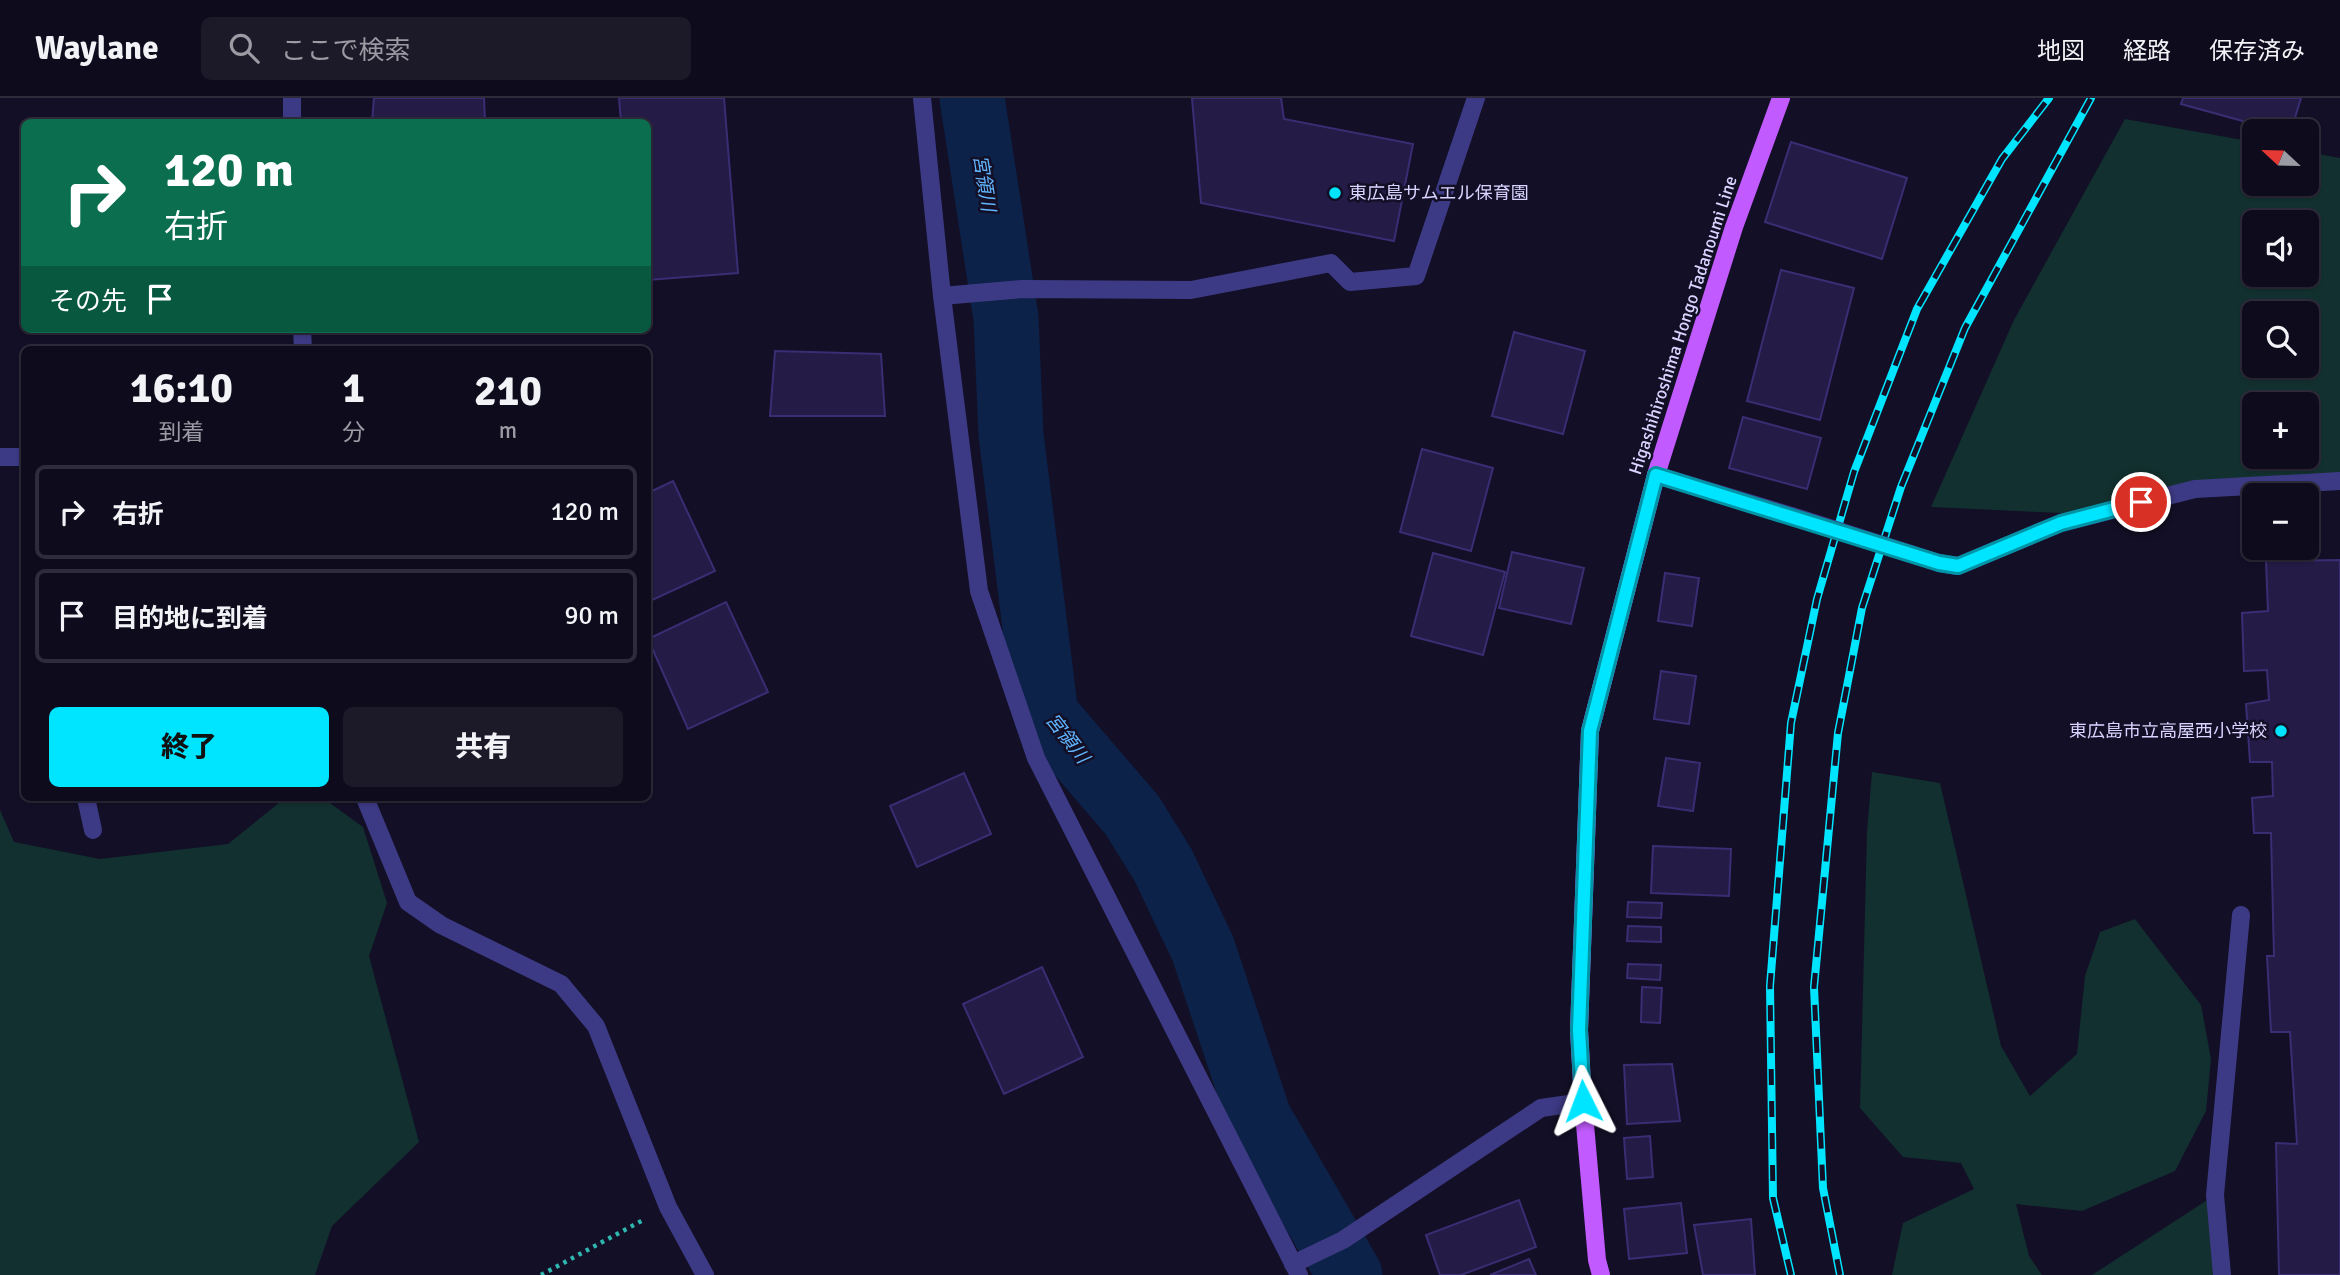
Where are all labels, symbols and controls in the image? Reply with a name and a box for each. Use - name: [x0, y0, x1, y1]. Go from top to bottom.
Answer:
- search box: [201, 17, 691, 80]
- text: Waylane: [35, 28, 159, 69]
- icon: search: [225, 29, 263, 67]
- text: ここで検索: [281, 35, 411, 67]
- text: 地図: [2037, 36, 2085, 66]
- text: 経路: [2123, 36, 2171, 66]
- text: 保存済み: [2209, 36, 2305, 66]
- north arrow: [2242, 119, 2319, 196]
- map controls: [2242, 119, 2319, 560]
- text: 120 m: [164, 140, 294, 200]
- icon: right: [49, 147, 140, 238]
- water label: 宮領川: [968, 153, 1001, 215]
- street label: Higashihiroshima Hongo Tadanoumi Line: [1624, 173, 1742, 477]
- place label: 東広島サムエル保育園: [1349, 182, 1529, 204]
- marker: 東広島サムエル保育園: [1327, 185, 1343, 201]
- text: 右折: [164, 207, 228, 246]
- button: sound: [2242, 210, 2319, 287]
- icon: arrive: [141, 280, 179, 318]
- text: その先: [49, 286, 127, 318]
- button: search: [2242, 301, 2319, 378]
- text: 16:10: [130, 363, 233, 414]
- text: 1: [342, 363, 365, 414]
- text: 210: [474, 366, 542, 417]
- button: +: [2242, 392, 2319, 469]
- text: m: [499, 416, 517, 445]
- text: 到着: [159, 418, 205, 447]
- text: 分: [342, 418, 365, 447]
- pin: [2111, 472, 2171, 532]
- icon: arrive: [2122, 483, 2160, 521]
- button: −: [2242, 483, 2319, 560]
- icon: right: [53, 493, 91, 531]
- text: 120 m: [550, 496, 619, 528]
- text: 右折: [112, 499, 164, 531]
- icon: arrive: [53, 597, 91, 635]
- text: 90 m: [564, 600, 619, 632]
- text: 目的地に到着: [112, 603, 268, 635]
- button: 終了: [49, 707, 329, 787]
- button: 共有: [343, 707, 623, 787]
- water label: 宮領川: [1040, 709, 1095, 770]
- place label: 東広島市立高屋西小学校: [2069, 720, 2267, 742]
- marker: 東広島市立高屋西小学校: [2273, 723, 2289, 739]
- position arrow: [1546, 1064, 1620, 1138]

